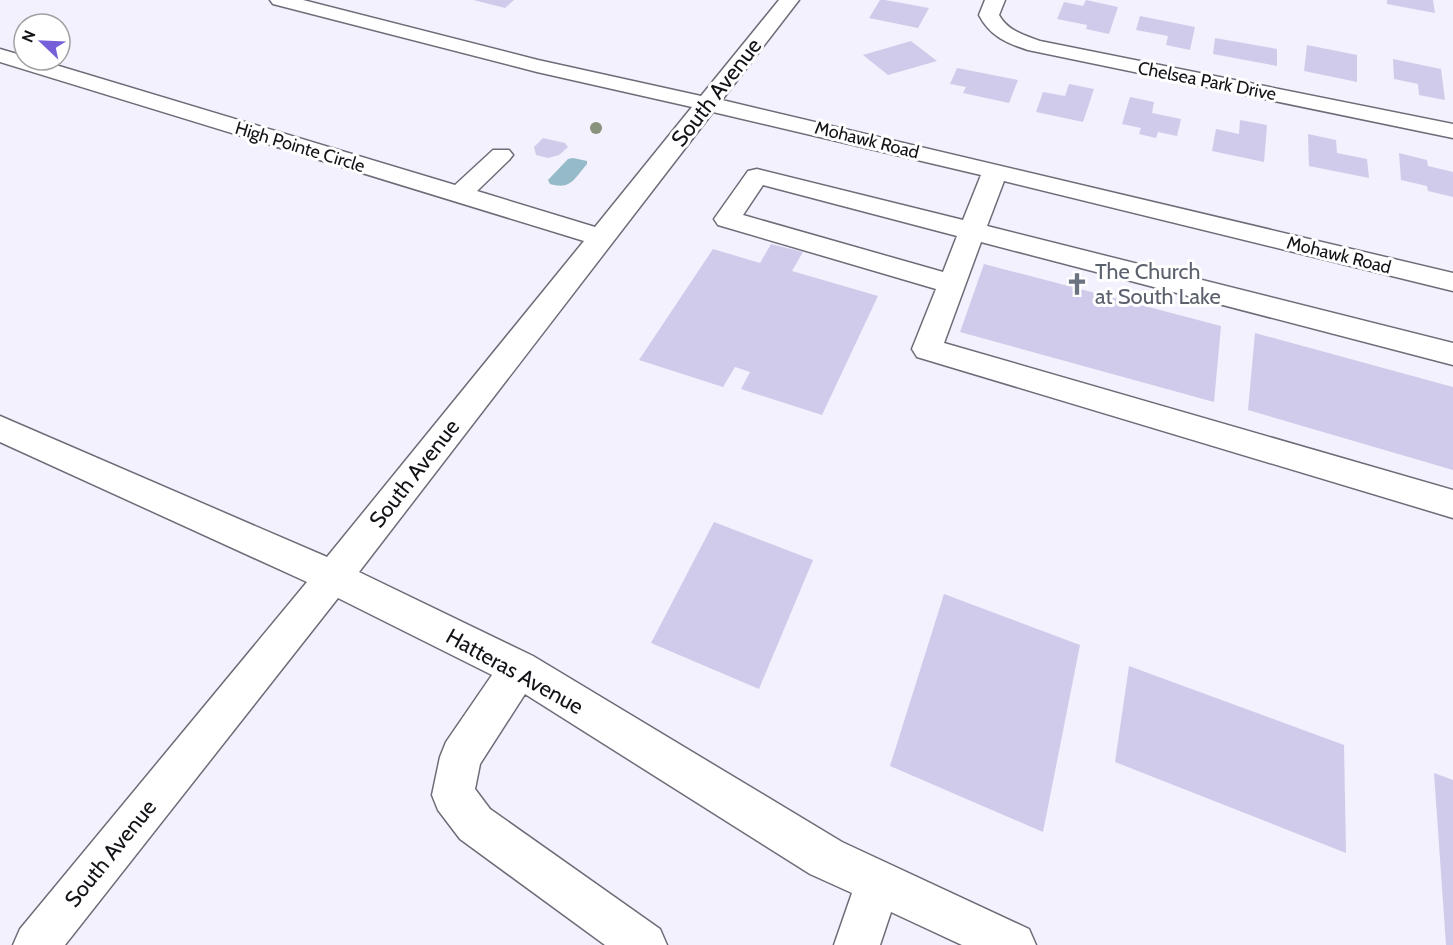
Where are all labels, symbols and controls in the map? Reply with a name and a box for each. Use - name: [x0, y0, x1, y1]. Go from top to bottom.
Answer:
- north arrow: [12, 12, 72, 72]
- text: N: [18, 27, 40, 45]
- street label: South Avenue: [666, 33, 767, 152]
- street label: Chelsea Park Drive: [1136, 57, 1278, 105]
- street label: Mohawk Road: [813, 116, 921, 164]
- street label: High Pointe Circle: [232, 117, 368, 177]
- street label: Mohawk Road: [1285, 231, 1393, 279]
- place label: The Church at South Lake: [1095, 258, 1221, 310]
- church icon: The Church at South Lake: [1064, 271, 1090, 297]
- street label: South Avenue: [364, 414, 465, 533]
- street label: Hatteras Avenue: [441, 623, 588, 720]
- street label: South Avenue: [59, 794, 162, 913]

